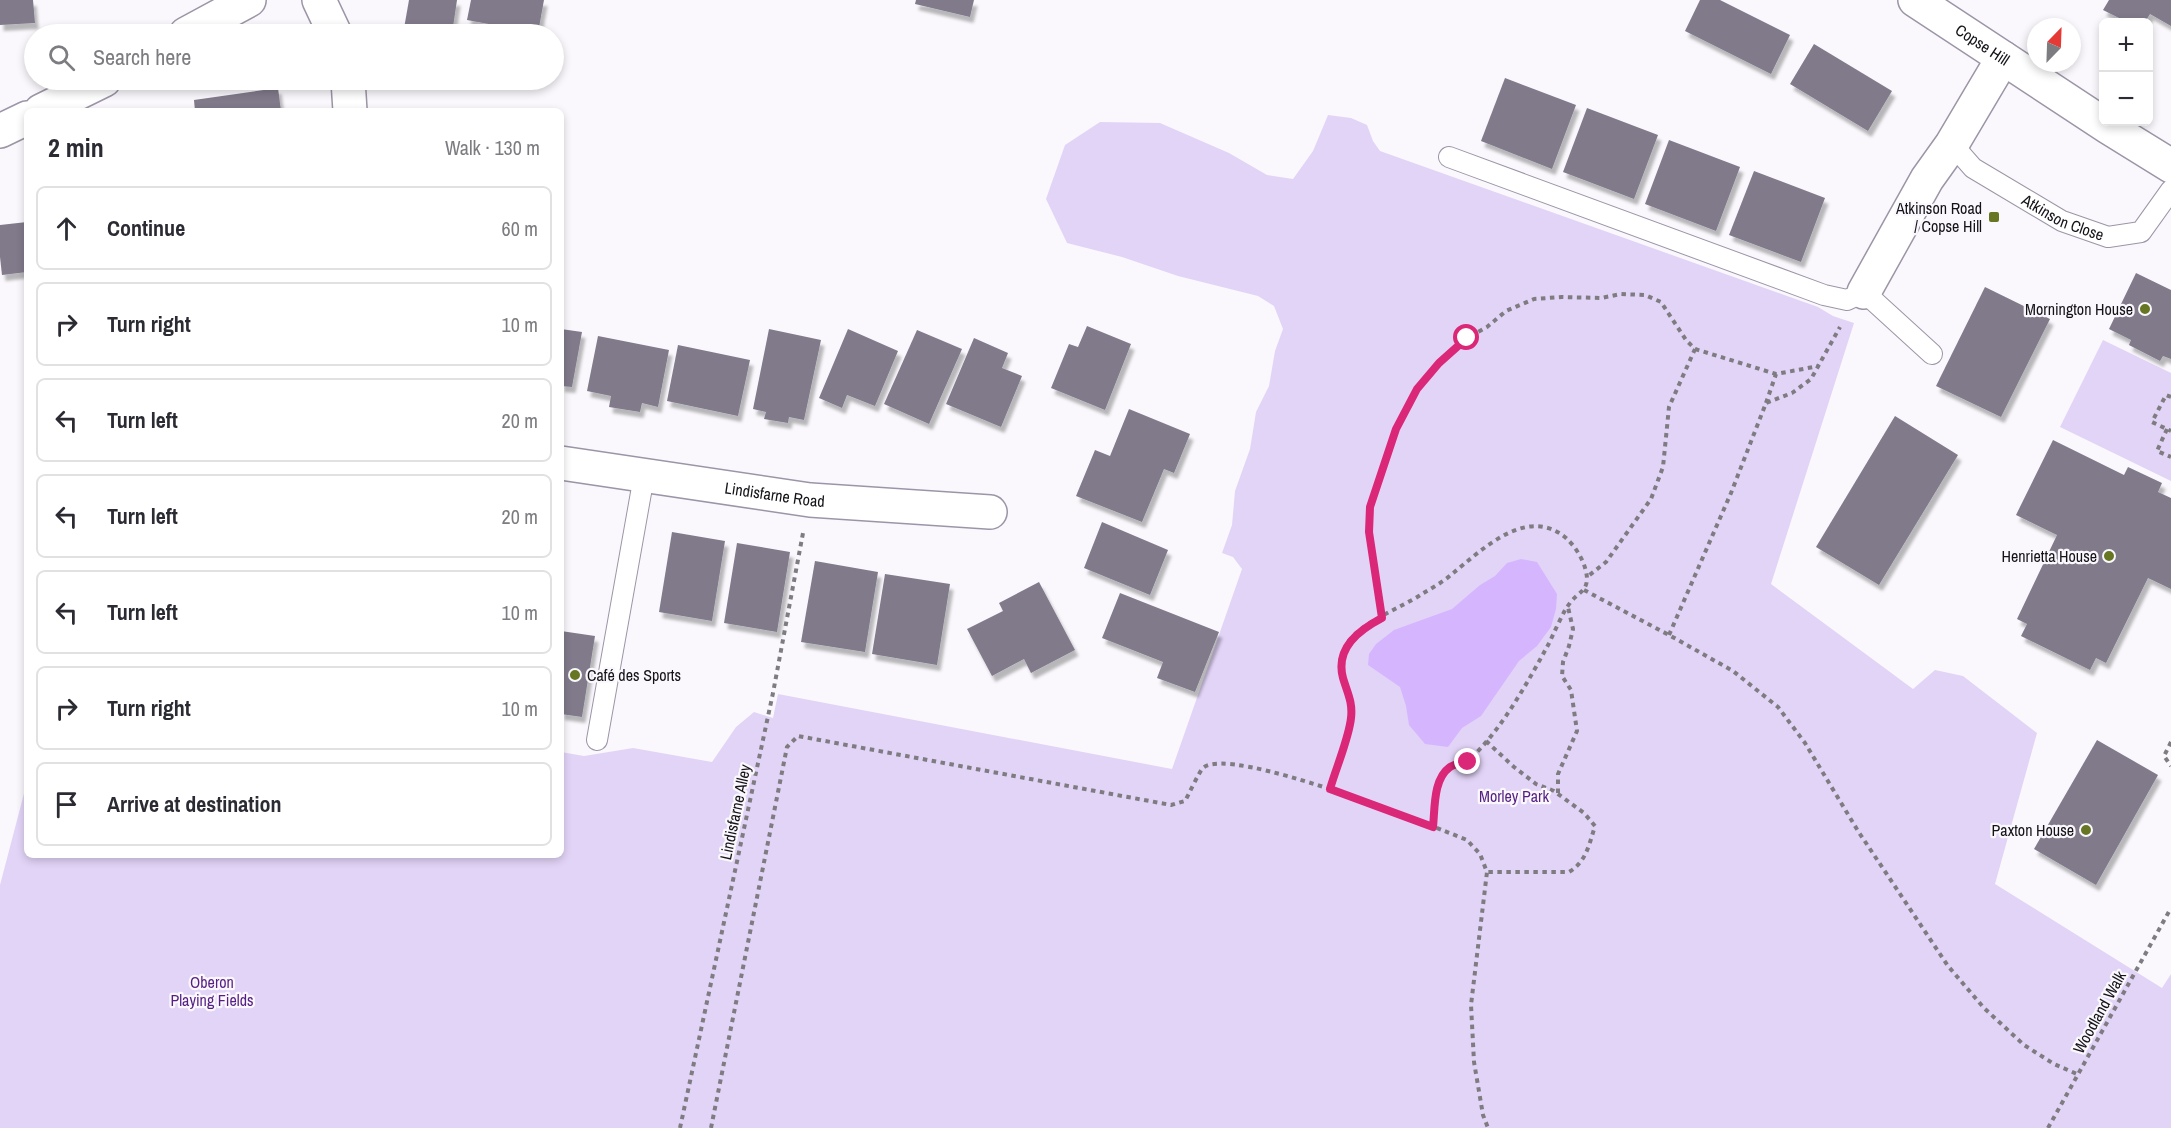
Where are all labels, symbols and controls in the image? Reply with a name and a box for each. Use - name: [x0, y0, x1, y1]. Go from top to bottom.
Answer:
- north arrow: [2027, 18, 2081, 72]
- map controls: [2099, 18, 2153, 126]
- button: +: [2099, 18, 2153, 72]
- street label: Copse Hill: [1951, 19, 2014, 70]
- search box: [24, 24, 564, 90]
- icon: search: [45, 41, 78, 74]
- text: Search here: [93, 42, 191, 72]
- button: −: [2099, 72, 2153, 126]
- text: 2 min: [48, 130, 104, 165]
- text: Walk · 130 m: [445, 134, 540, 161]
- street label: Atkinson Close: [2017, 188, 2107, 246]
- place label: Atkinson Road / Copse Hill: [1895, 197, 1982, 237]
- marker: Atkinson Road / Copse Hill: [1987, 210, 2001, 224]
- icon: ahead: [50, 212, 83, 245]
- text: Continue: [107, 213, 185, 243]
- text: 60 m: [502, 215, 538, 242]
- place label: Mornington House: [2025, 298, 2133, 320]
- marker: Mornington House: [2138, 302, 2152, 316]
- icon: right: [50, 308, 83, 341]
- text: Turn right: [107, 309, 191, 339]
- text: 10 m: [502, 311, 538, 338]
- route start: [1453, 324, 1479, 350]
- icon: left: [50, 404, 83, 437]
- text: Turn left: [107, 405, 178, 435]
- text: 20 m: [502, 407, 538, 434]
- street label: Lindisfarne Road: [723, 476, 825, 512]
- icon: left: [50, 500, 83, 533]
- text: Turn left: [107, 501, 178, 531]
- text: 20 m: [502, 503, 538, 530]
- place label: Henrietta House: [2001, 545, 2097, 567]
- marker: Henrietta House: [2102, 549, 2116, 563]
- icon: left: [50, 596, 83, 629]
- text: Turn left: [107, 597, 178, 627]
- text: 10 m: [502, 599, 538, 626]
- place label: Café des Sports: [587, 664, 681, 686]
- marker: Café des Sports: [568, 668, 582, 682]
- icon: right: [50, 692, 83, 725]
- text: Turn right: [107, 693, 191, 723]
- text: 10 m: [502, 695, 538, 722]
- route end: [1454, 748, 1480, 774]
- street label: Lindisfarne Alley: [714, 762, 756, 862]
- park label: Morley Park: [1479, 785, 1549, 807]
- icon: arrive: [50, 788, 83, 821]
- text: Arrive at destination: [107, 789, 281, 819]
- place label: Paxton House: [1992, 819, 2074, 841]
- marker: Paxton House: [2079, 823, 2093, 837]
- street label: Woodland Walk: [2067, 966, 2131, 1057]
- park label: Oberon Playing Fields: [170, 971, 254, 1011]

